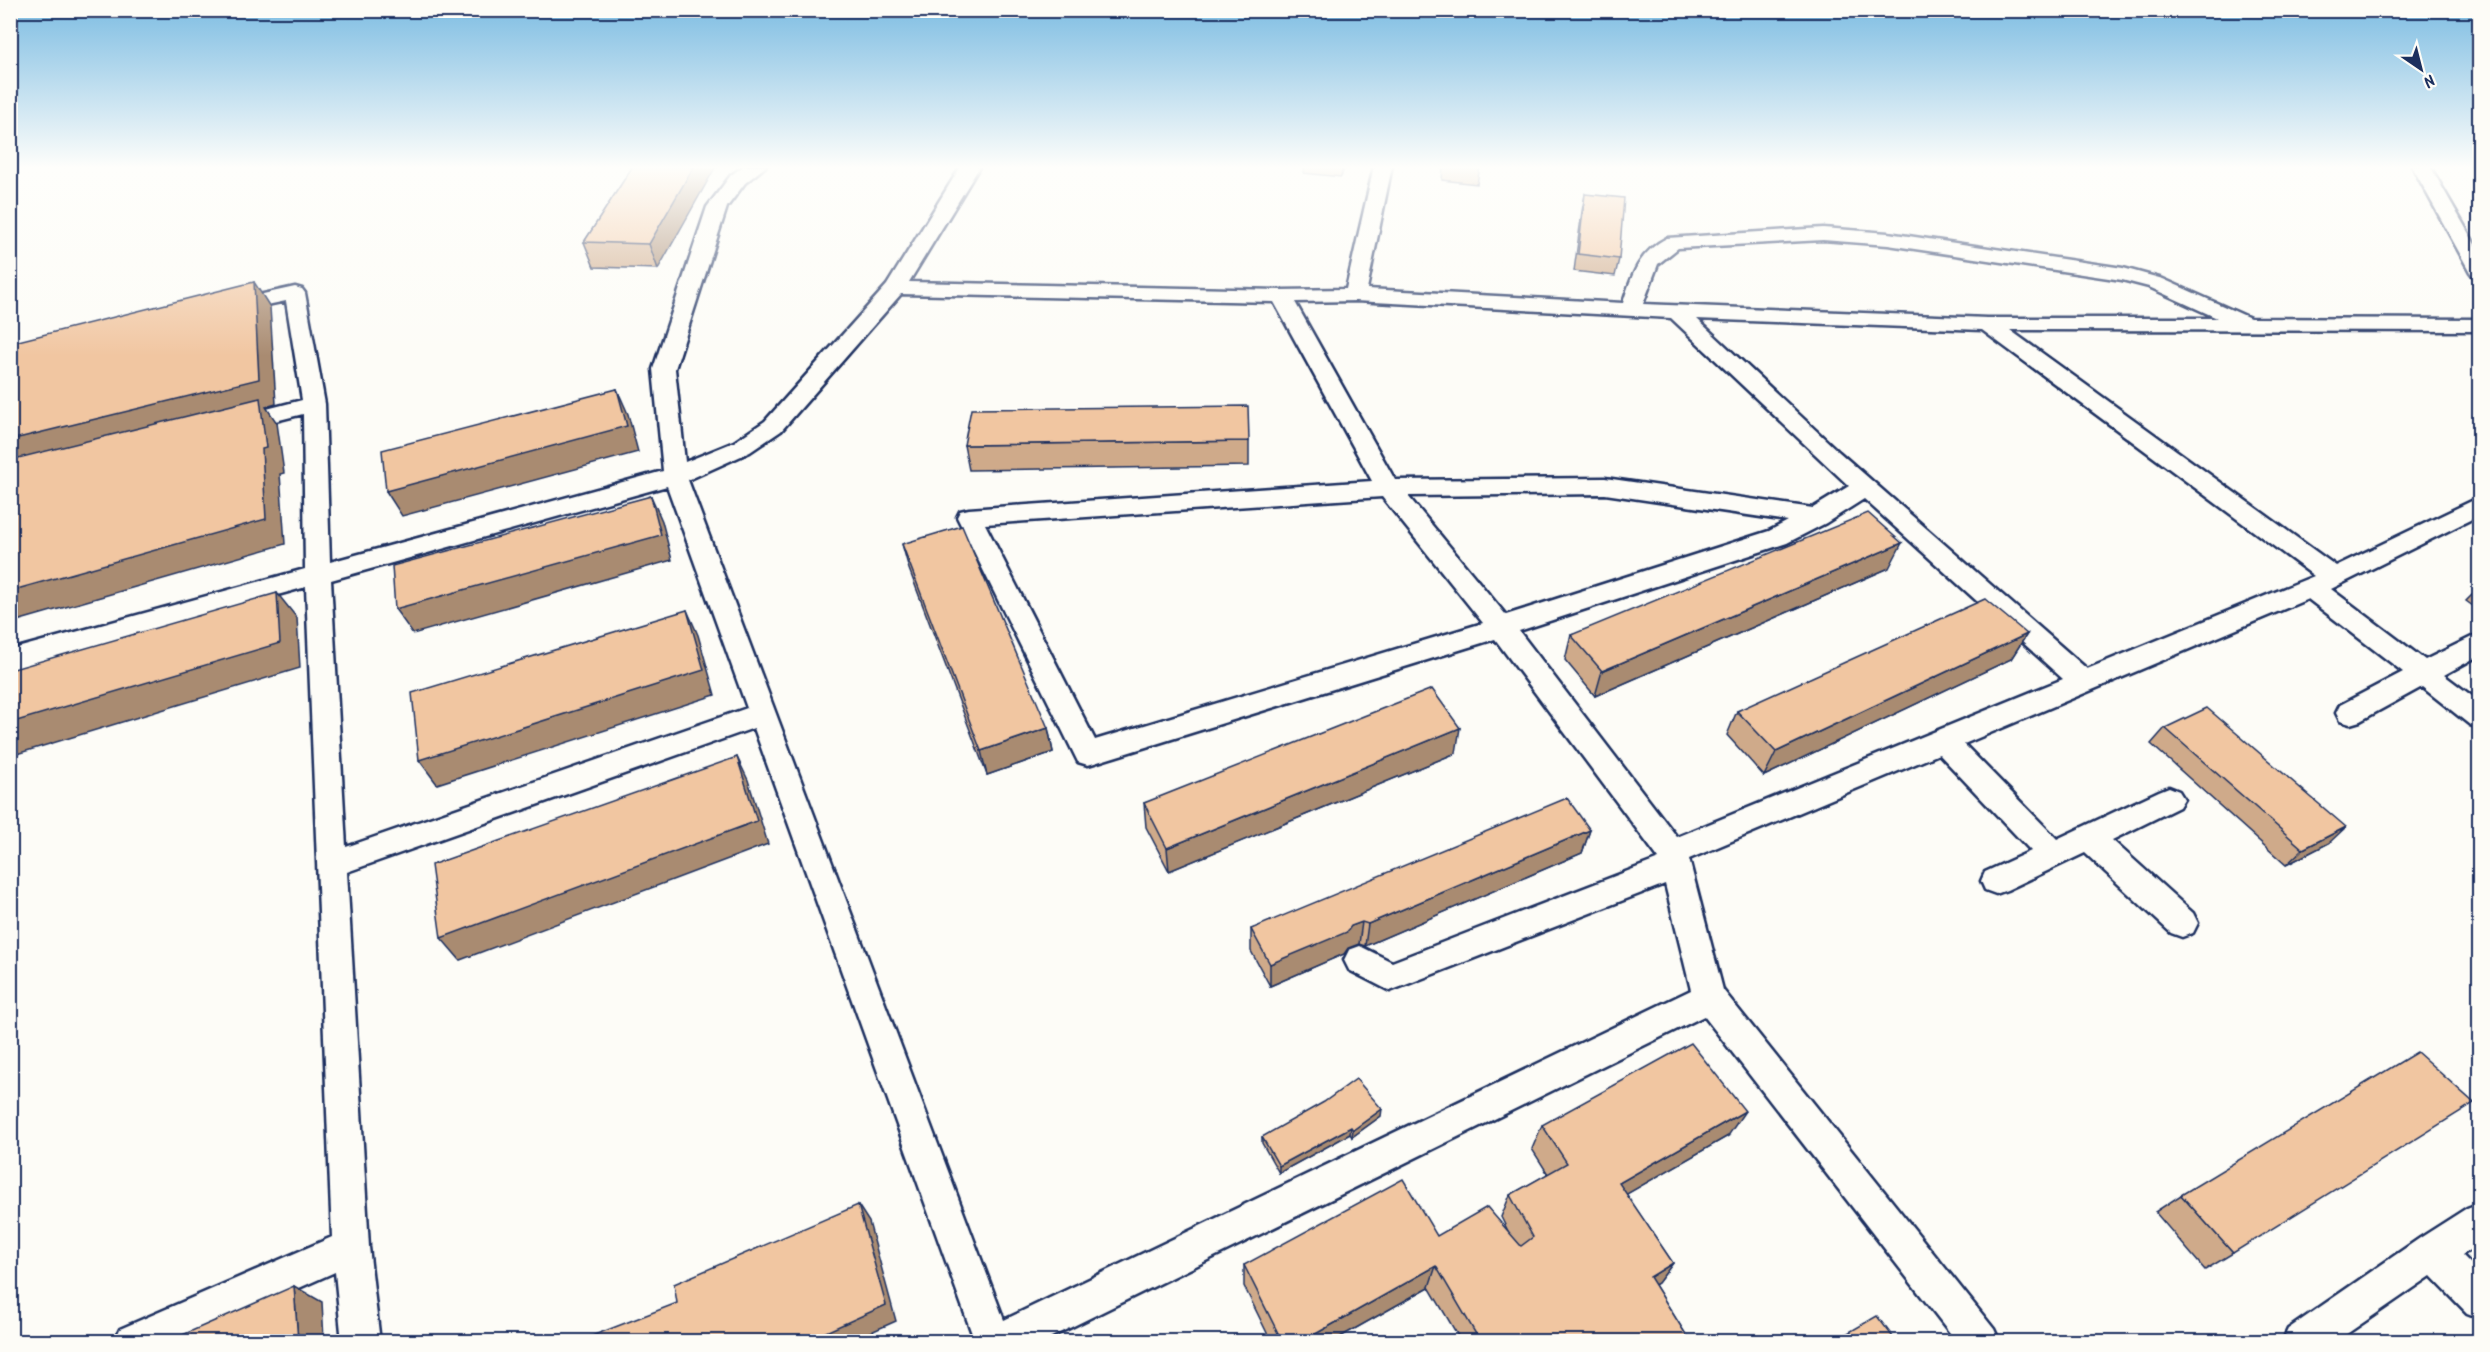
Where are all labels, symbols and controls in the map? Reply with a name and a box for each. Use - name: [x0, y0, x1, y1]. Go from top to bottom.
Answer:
- north arrow: [2391, 39, 2451, 99]
- text: N: [2417, 67, 2440, 93]

